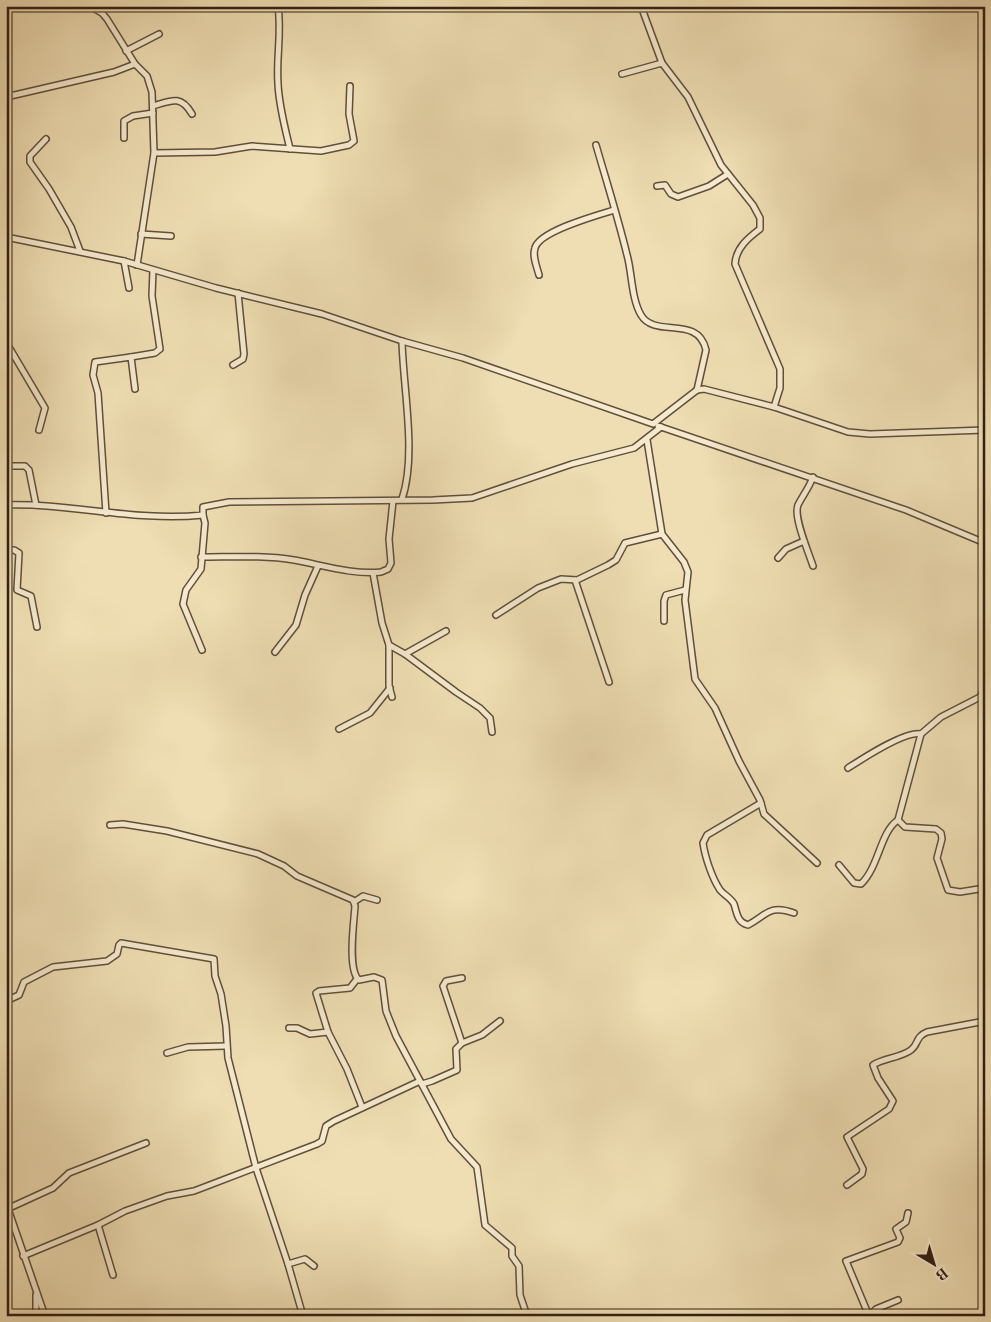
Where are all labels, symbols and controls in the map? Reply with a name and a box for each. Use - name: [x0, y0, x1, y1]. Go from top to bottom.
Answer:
- north arrow: [908, 1240, 958, 1290]
- text: B: [932, 1263, 951, 1284]

